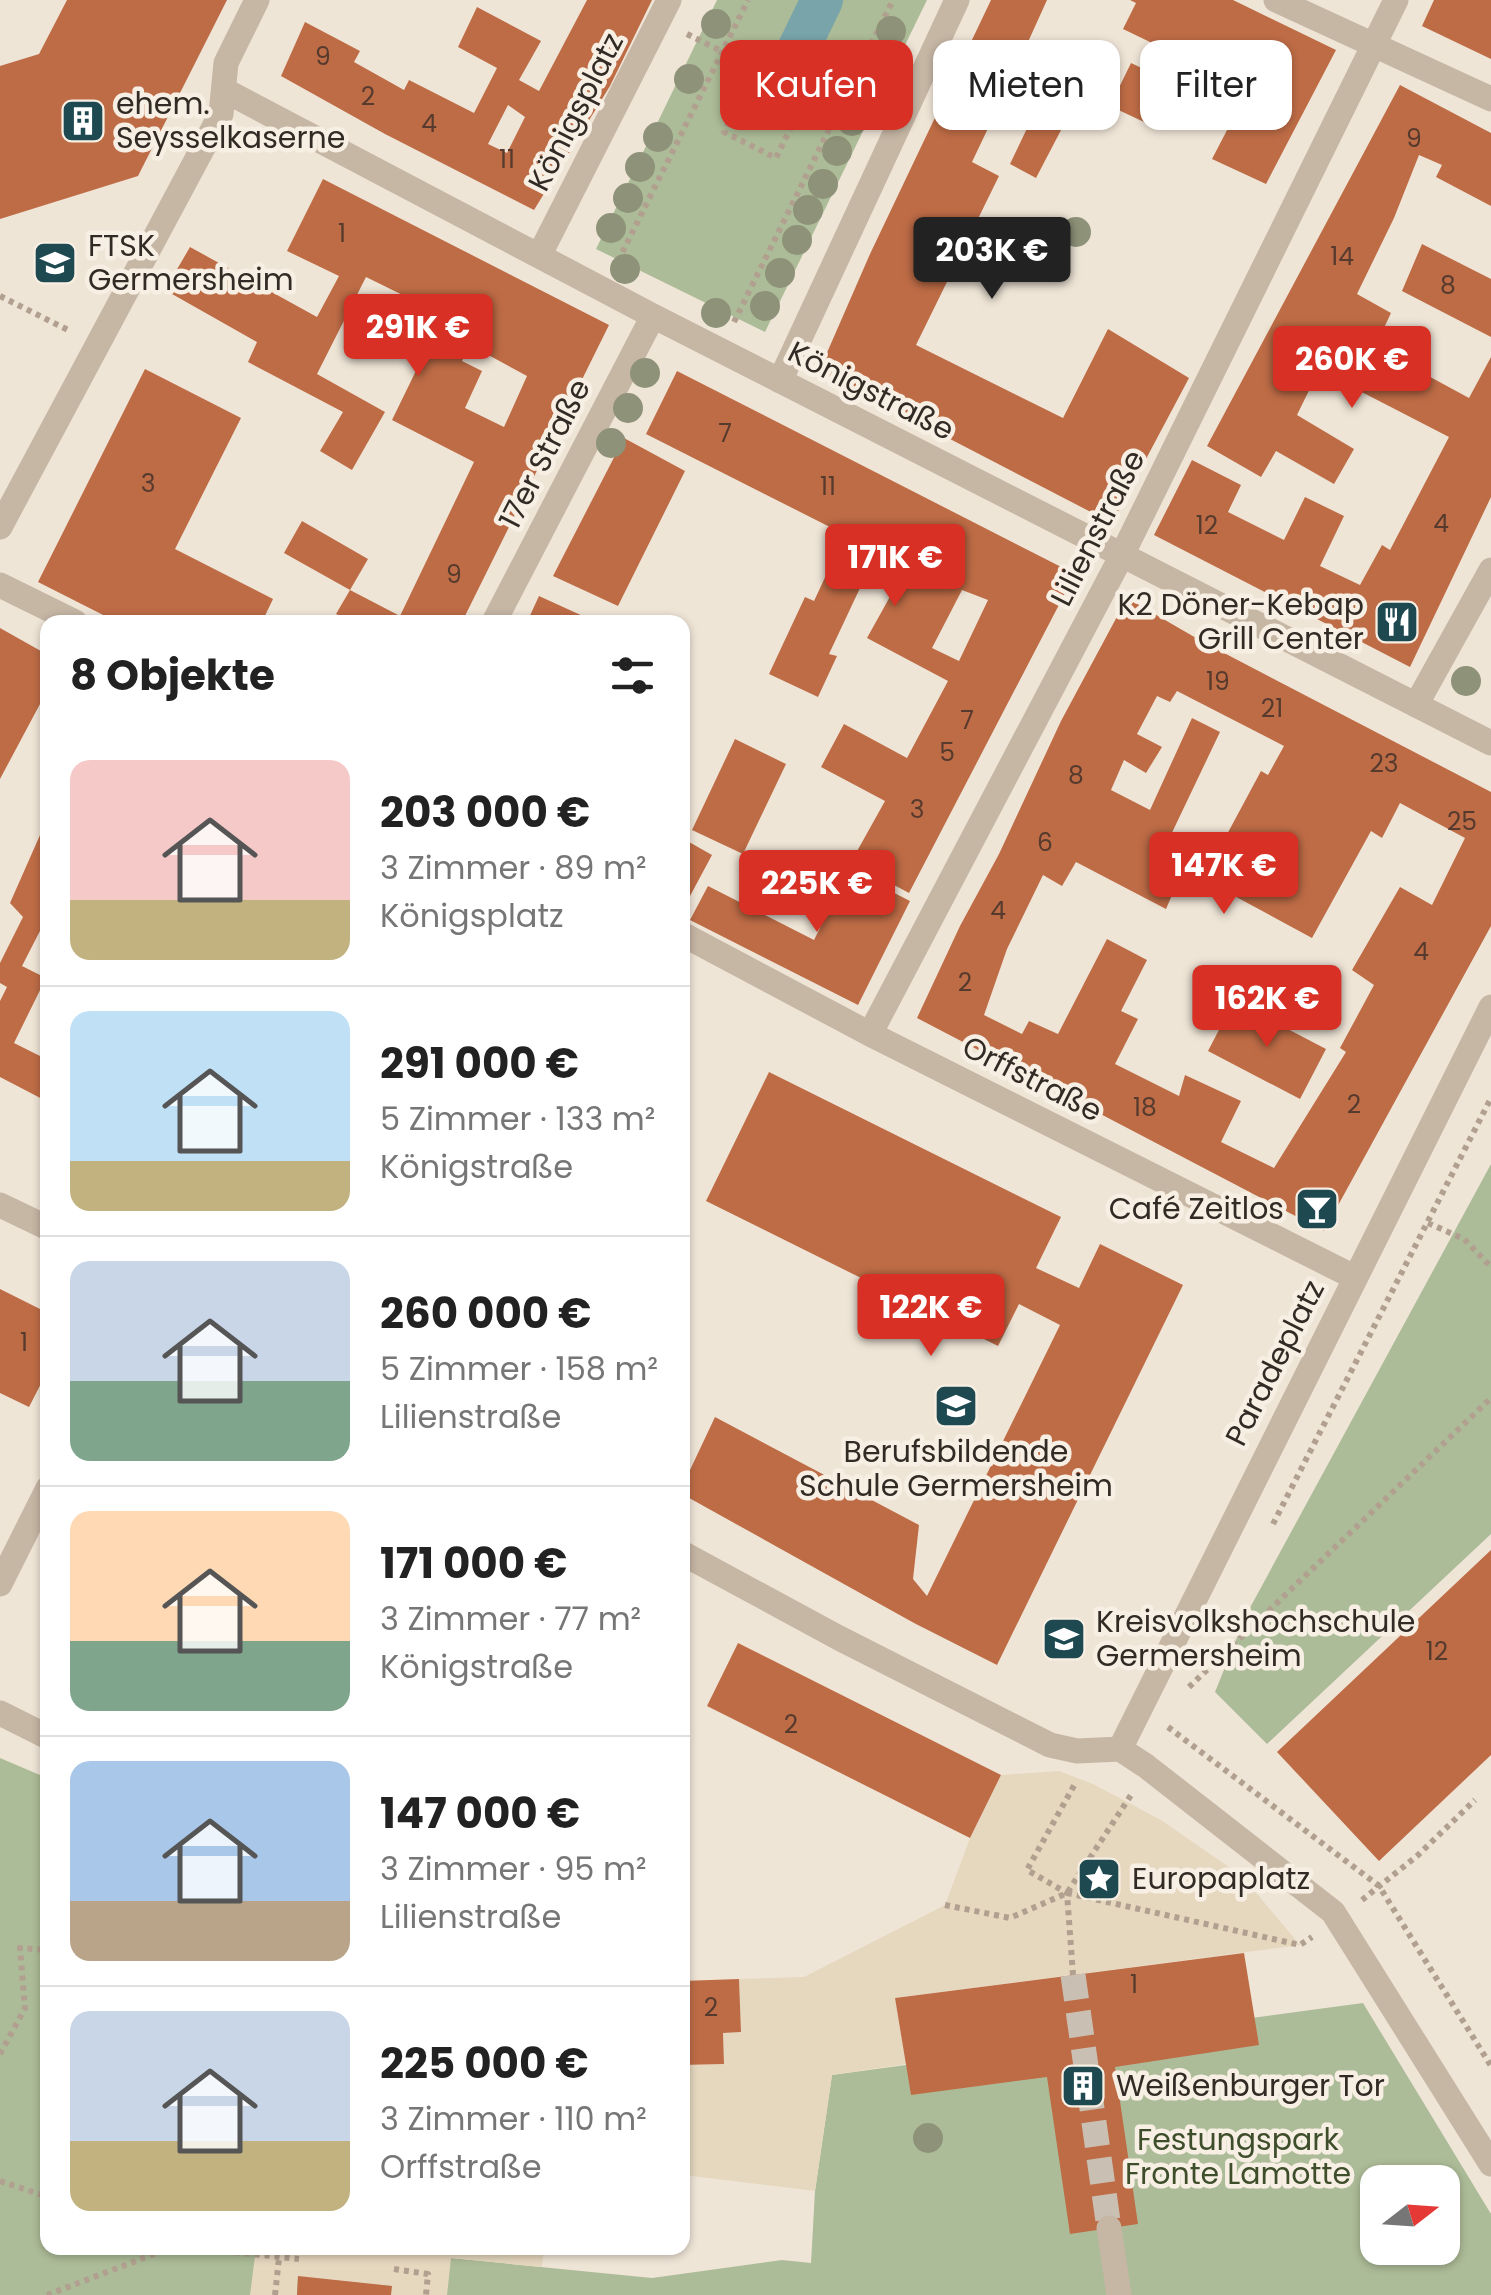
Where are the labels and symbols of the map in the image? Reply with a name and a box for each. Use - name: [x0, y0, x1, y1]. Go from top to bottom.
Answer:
- street label: Königsplatz: [517, 25, 634, 198]
- house number: 9: [315, 39, 331, 74]
- house number: 2: [361, 79, 375, 114]
- place label: ehem. Seysselkaserne: [116, 82, 345, 159]
- building icon: ehem. Seysselkaserne: [60, 98, 106, 144]
- house number: 4: [421, 106, 437, 141]
- house number: 9: [1406, 121, 1422, 156]
- house number: 11: [499, 142, 515, 177]
- house number: 1: [338, 216, 346, 251]
- pin: 203K €: [911, 217, 1073, 302]
- place label: FTSK Germersheim: [88, 224, 294, 301]
- house number: 14: [1330, 239, 1354, 274]
- school or university icon: FTSK Germersheim: [32, 240, 78, 286]
- house number: 8: [1440, 268, 1456, 303]
- pin: 291K €: [337, 294, 499, 379]
- pin: 260K €: [1271, 326, 1433, 411]
- street label: Königstraße: [781, 330, 962, 451]
- street label: 17er Straße: [488, 371, 601, 536]
- house number: 7: [718, 416, 732, 451]
- street label: Lilienstraße: [1040, 442, 1155, 613]
- house number: 3: [141, 466, 155, 501]
- house number: 11: [820, 469, 836, 504]
- house number: 4: [1433, 506, 1449, 541]
- house number: 12: [1196, 508, 1218, 543]
- pin: 171K €: [814, 524, 976, 609]
- house number: 9: [446, 557, 462, 592]
- place label: K2 Döner-Kebap Grill Center: [1117, 583, 1364, 660]
- restaurant icon: K2 Döner-Kebap Grill Center: [1374, 599, 1420, 645]
- house number: 19: [1206, 664, 1230, 699]
- house number: 21: [1261, 691, 1283, 726]
- house number: 7: [960, 703, 974, 738]
- house number: 5: [939, 735, 955, 770]
- house number: 23: [1369, 746, 1399, 781]
- house number: 8: [1068, 758, 1084, 793]
- house number: 3: [910, 792, 924, 827]
- house number: 25: [1447, 804, 1477, 839]
- house number: 6: [1037, 825, 1053, 860]
- pin: 147K €: [1143, 832, 1305, 917]
- pin: 225K €: [736, 850, 898, 935]
- house number: 4: [990, 893, 1006, 928]
- house number: 4: [1413, 934, 1429, 969]
- house number: 2: [958, 965, 972, 1000]
- pin: 162K €: [1186, 965, 1348, 1050]
- street label: Orffstraße: [955, 1025, 1110, 1132]
- house number: 2: [1347, 1087, 1361, 1122]
- house number: 18: [1133, 1090, 1157, 1125]
- bar icon: Café Zeitlos: [1294, 1186, 1340, 1232]
- place label: Café Zeitlos: [1109, 1187, 1284, 1230]
- street label: Paradeplatz: [1214, 1273, 1335, 1453]
- pin: 122K €: [850, 1274, 1012, 1359]
- house number: 1: [20, 1325, 28, 1360]
- school or university icon: Berufsbildende Schule Germersheim: [933, 1383, 979, 1429]
- place label: Berufsbildende Schule Germersheim: [799, 1430, 1113, 1507]
- place label: Kreisvolkshochschule Germersheim: [1096, 1600, 1415, 1677]
- school or university icon: Kreisvolkshochschule Germersheim: [1041, 1616, 1087, 1662]
- house number: 12: [1426, 1634, 1448, 1669]
- house number: 2: [784, 1707, 798, 1742]
- place icon: Europaplatz: [1076, 1856, 1122, 1902]
- place label: Europaplatz: [1132, 1857, 1310, 1900]
- house number: 1: [1130, 1967, 1138, 2002]
- house number: 2: [704, 1990, 718, 2025]
- building icon: Weißenburger Tor: [1060, 2063, 1106, 2109]
- place label: Weißenburger Tor: [1116, 2064, 1385, 2107]
- park label: Festungspark Fronte Lamotte: [1125, 2118, 1351, 2195]
- north arrow: [1360, 2165, 1460, 2265]

